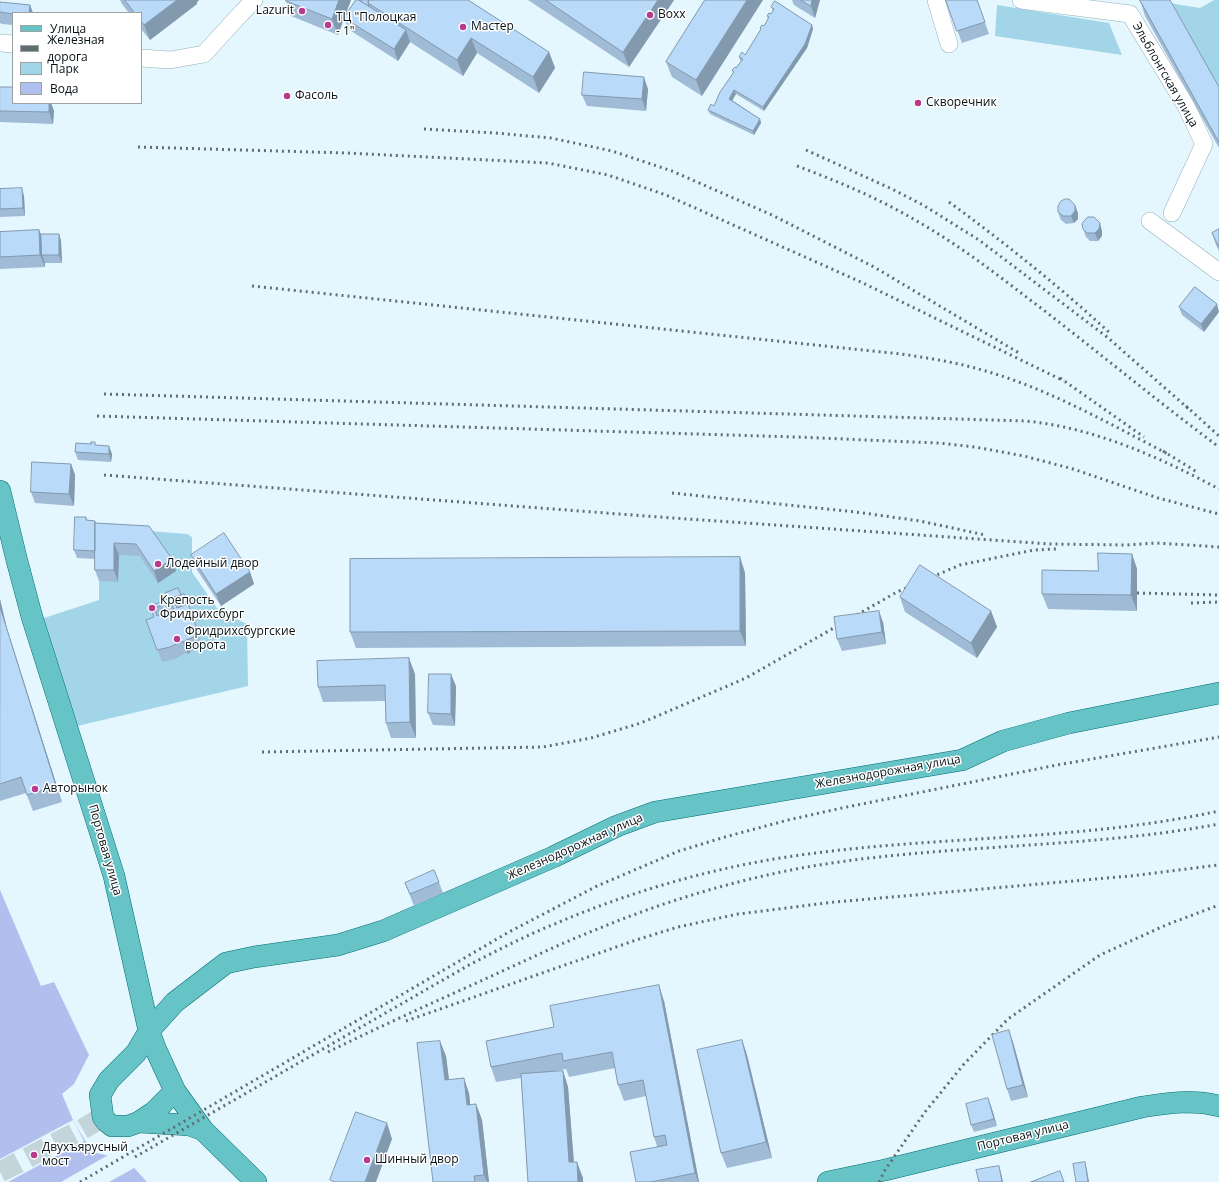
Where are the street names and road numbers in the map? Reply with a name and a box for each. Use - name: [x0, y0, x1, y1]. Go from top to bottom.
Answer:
- street label: Эльблонгская улица: [1129, 20, 1201, 130]
- street label: Железнодорожная улица: [814, 752, 962, 792]
- street label: Портовая улица: [85, 803, 125, 897]
- street label: Железнодорожная улица: [505, 810, 645, 884]
- street label: Портовая улица: [976, 1118, 1070, 1154]

